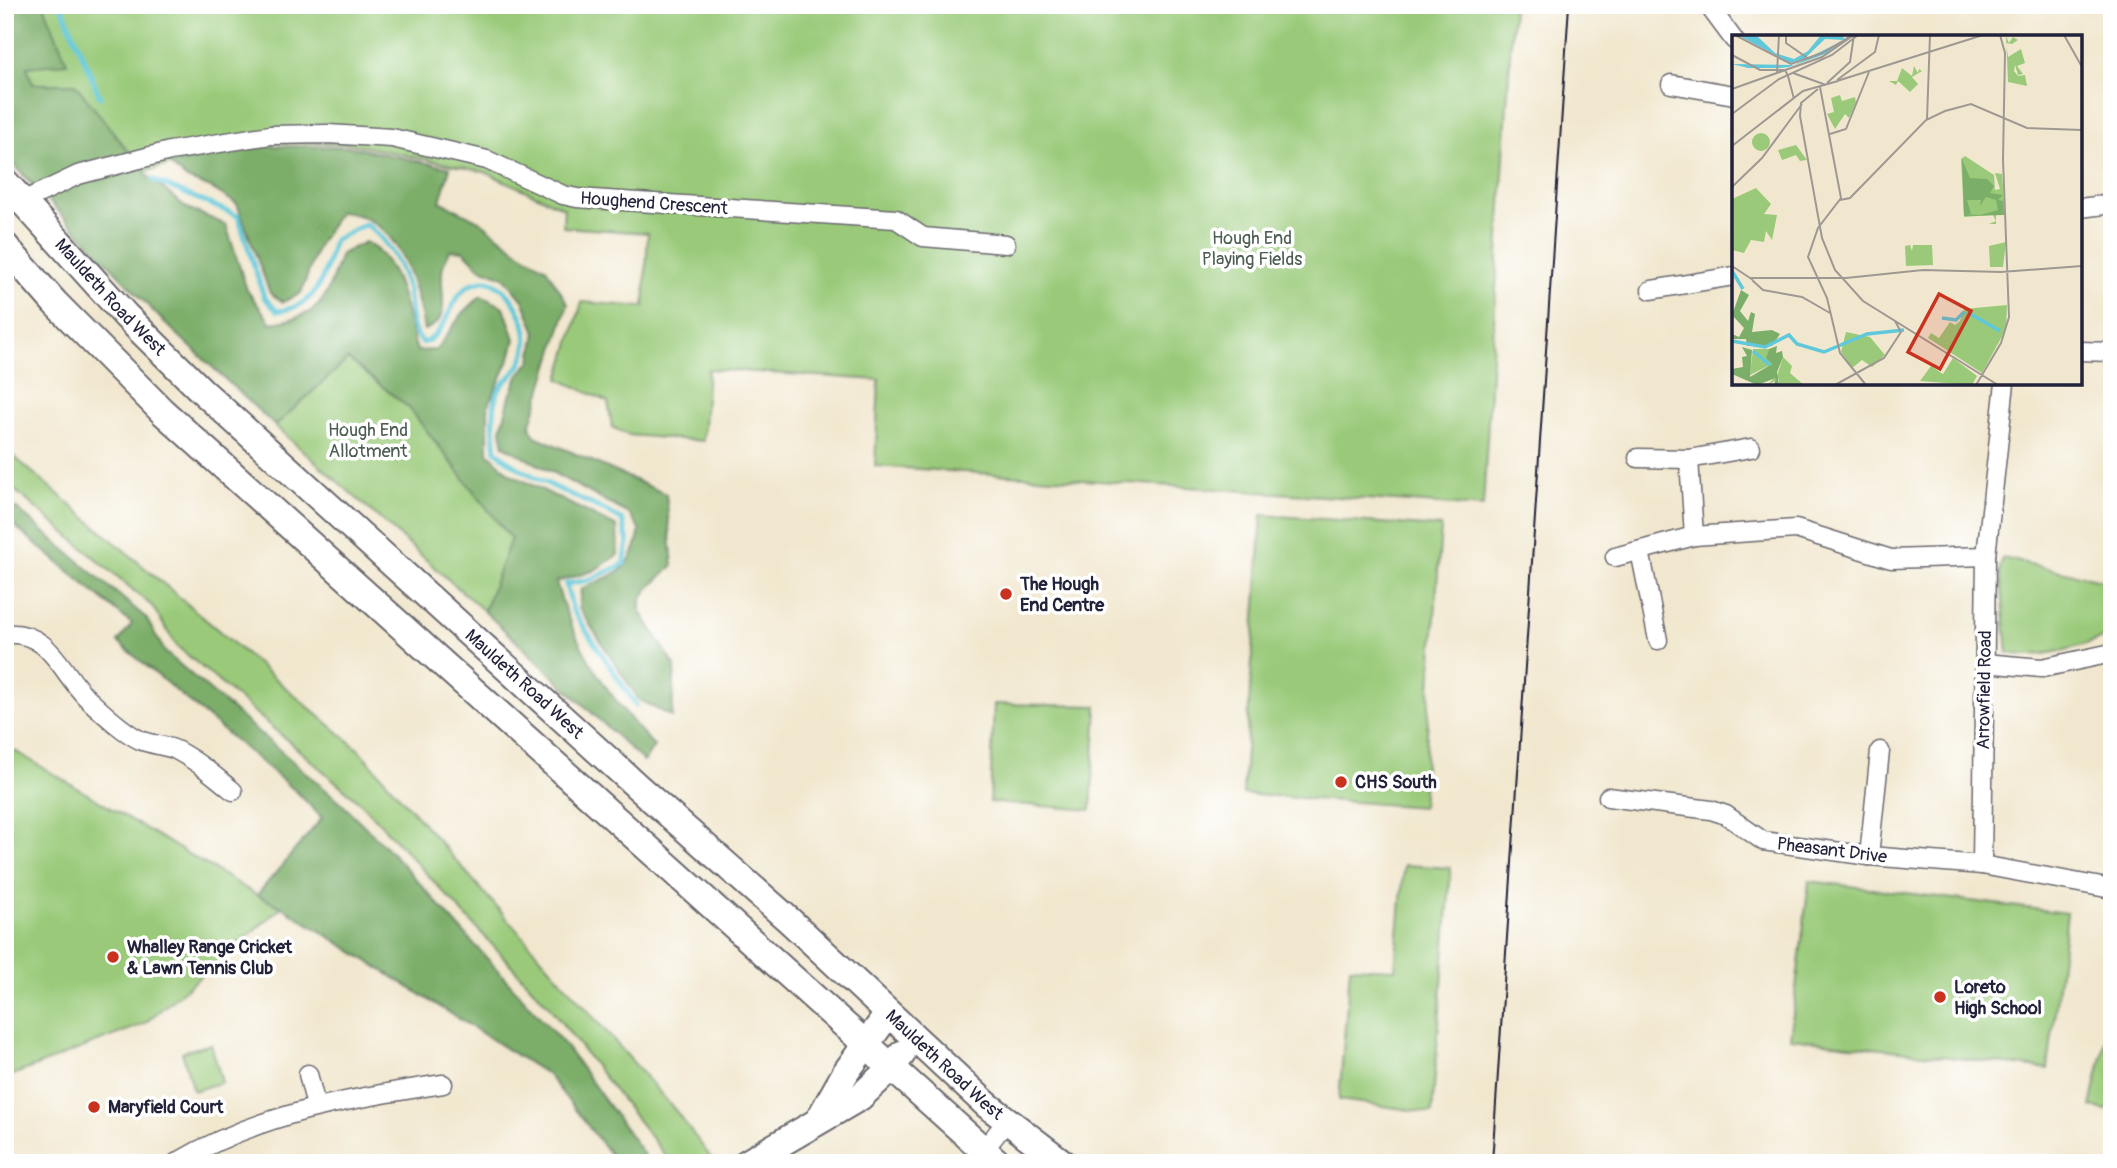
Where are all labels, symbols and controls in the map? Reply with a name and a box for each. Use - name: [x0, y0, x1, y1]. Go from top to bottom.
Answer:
- inset map: [1732, 35, 2082, 385]
- street label: Houghend Crescent: [579, 187, 729, 220]
- park label: Hough End Playing Fields: [1202, 227, 1302, 271]
- street label: Mauldeth Road West: [49, 234, 171, 361]
- park label: Hough End Allotment: [328, 419, 408, 463]
- place label: The Hough End Centre: [1019, 573, 1105, 617]
- marker: The Hough End Centre: [998, 586, 1014, 602]
- street label: Mauldeth Road West: [460, 624, 589, 745]
- street label: Arrowfield Road: [1972, 630, 1997, 750]
- place label: CHS South: [1355, 771, 1437, 794]
- marker: CHS South: [1333, 774, 1349, 790]
- street label: Pheasant Drive: [1775, 832, 1889, 869]
- place label: Whalley Range Cricket & Lawn Tennis Club: [127, 936, 293, 980]
- marker: Whalley Range Cricket & Lawn Tennis Club: [105, 949, 121, 965]
- place label: Loreto High School: [1954, 976, 2042, 1020]
- marker: Loreto High School: [1932, 989, 1948, 1005]
- street label: Mauldeth Road West: [880, 1005, 1008, 1126]
- place label: Maryfield Court: [108, 1096, 224, 1119]
- marker: Maryfield Court: [86, 1099, 102, 1115]

